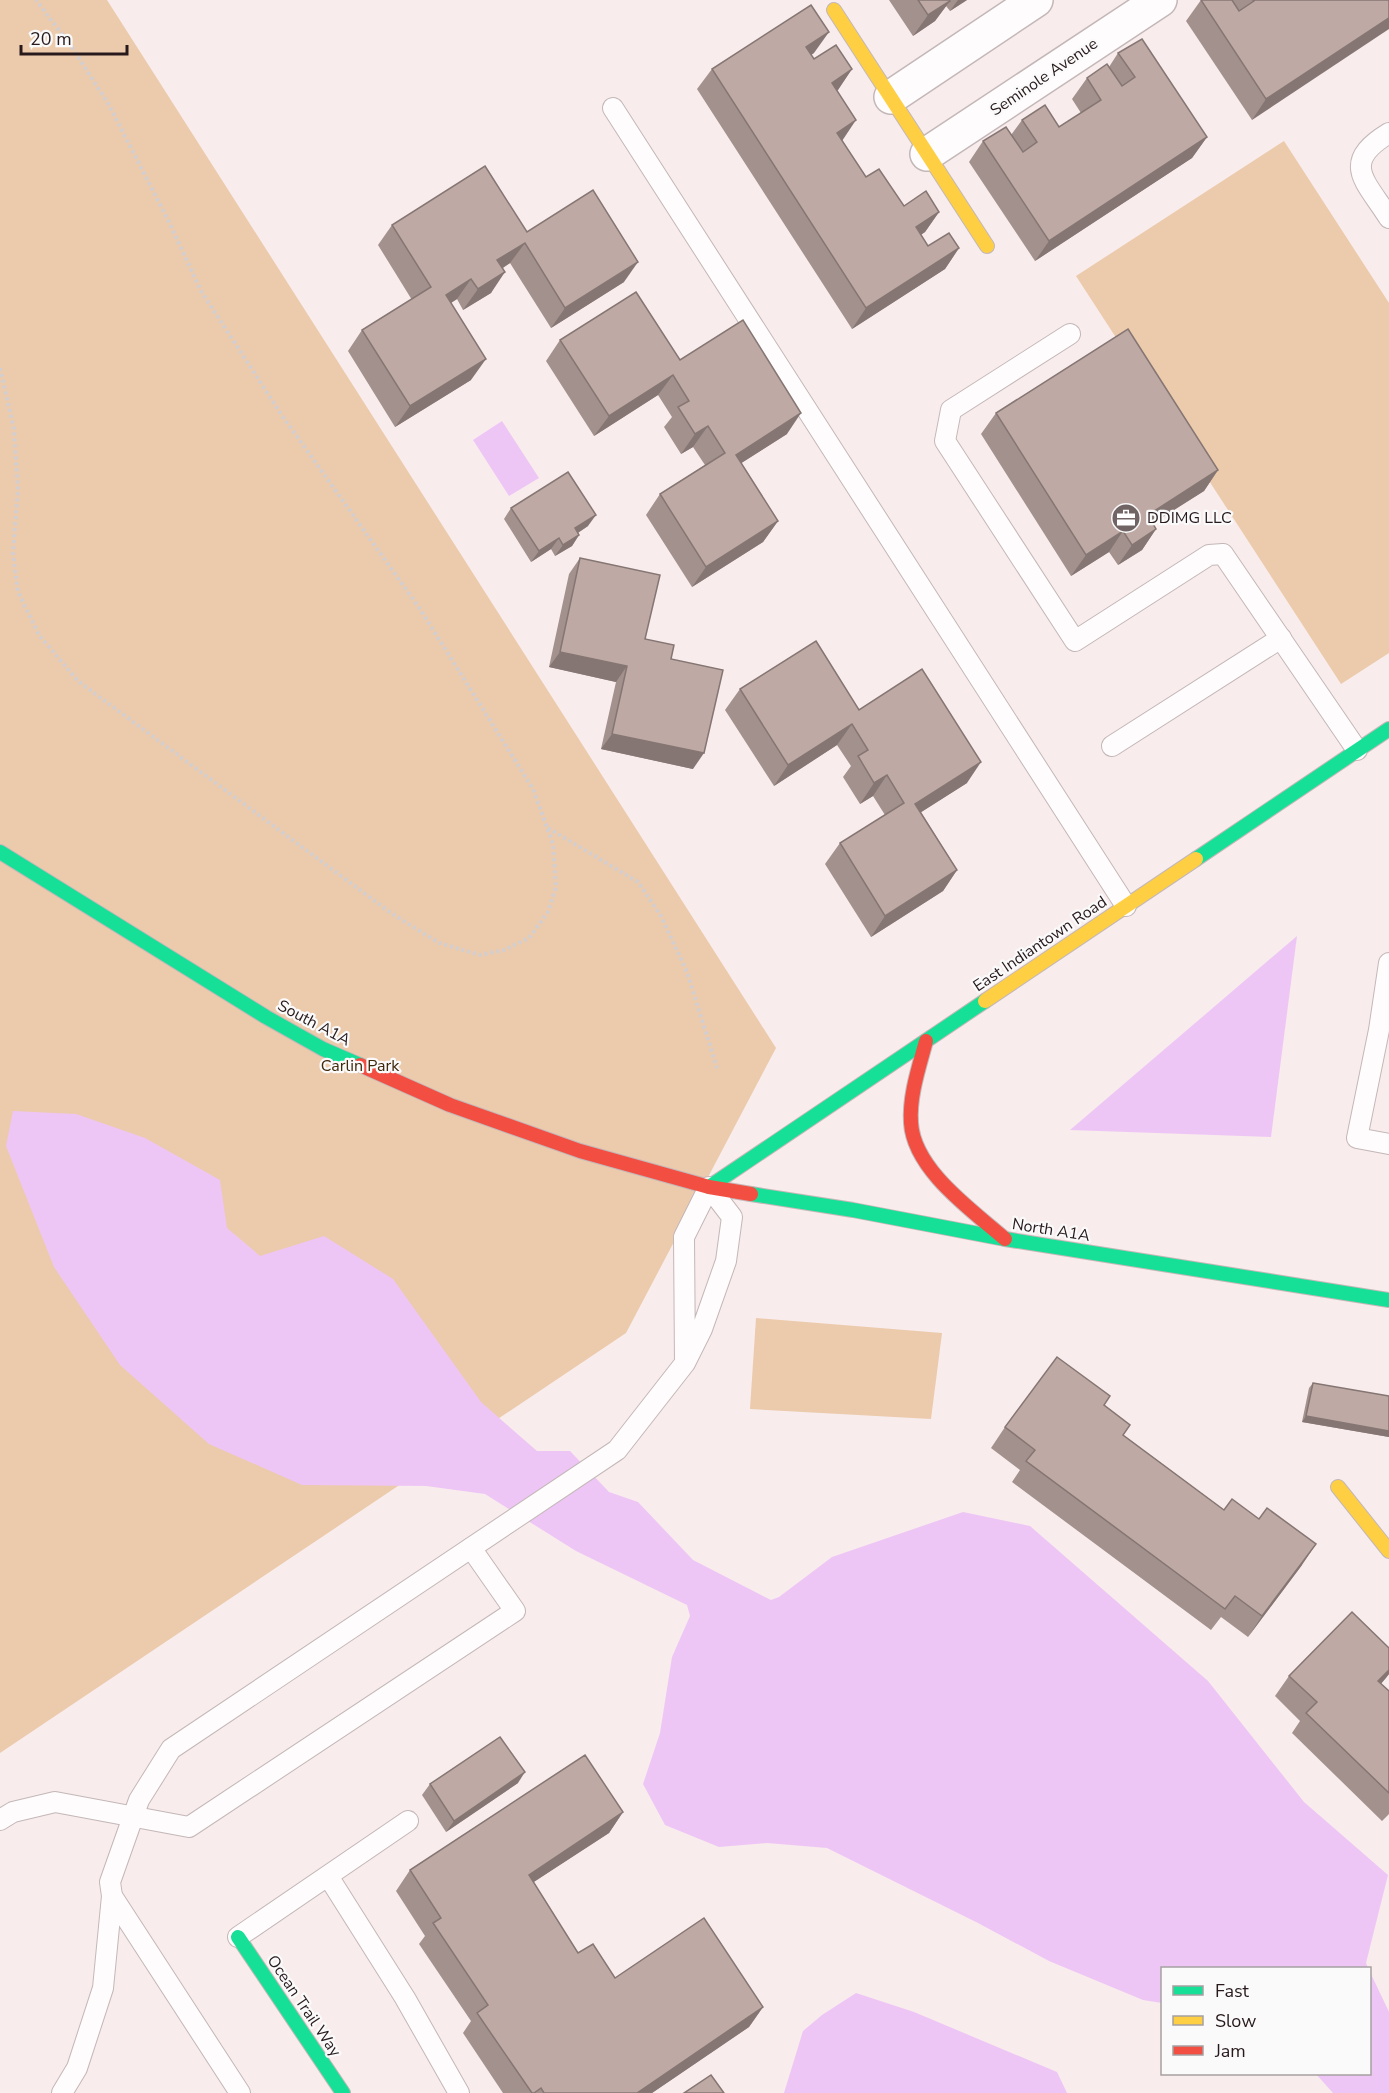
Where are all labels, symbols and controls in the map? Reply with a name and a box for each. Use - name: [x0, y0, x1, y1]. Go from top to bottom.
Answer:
- scale bar: [21, 18, 128, 56]
- text: 20 m: [30, 27, 72, 51]
- street label: Seminole Avenue: [986, 33, 1102, 121]
- office icon: DDIMG LLC: [1110, 502, 1142, 534]
- place label: DDIMG LLC: [1147, 507, 1232, 529]
- street label: East Indiantown Road: [969, 891, 1111, 997]
- street label: South A1A: [274, 995, 355, 1052]
- park label: Carlin Park: [321, 1055, 400, 1077]
- street label: North A1A: [1010, 1213, 1092, 1247]
- street label: Ocean Trail Way: [262, 1951, 347, 2062]
- legend: [1161, 1967, 1371, 2075]
- text: Fast: [1215, 1979, 1250, 2003]
- text: Slow: [1215, 2009, 1256, 2033]
- text: Jam: [1214, 2039, 1246, 2063]

